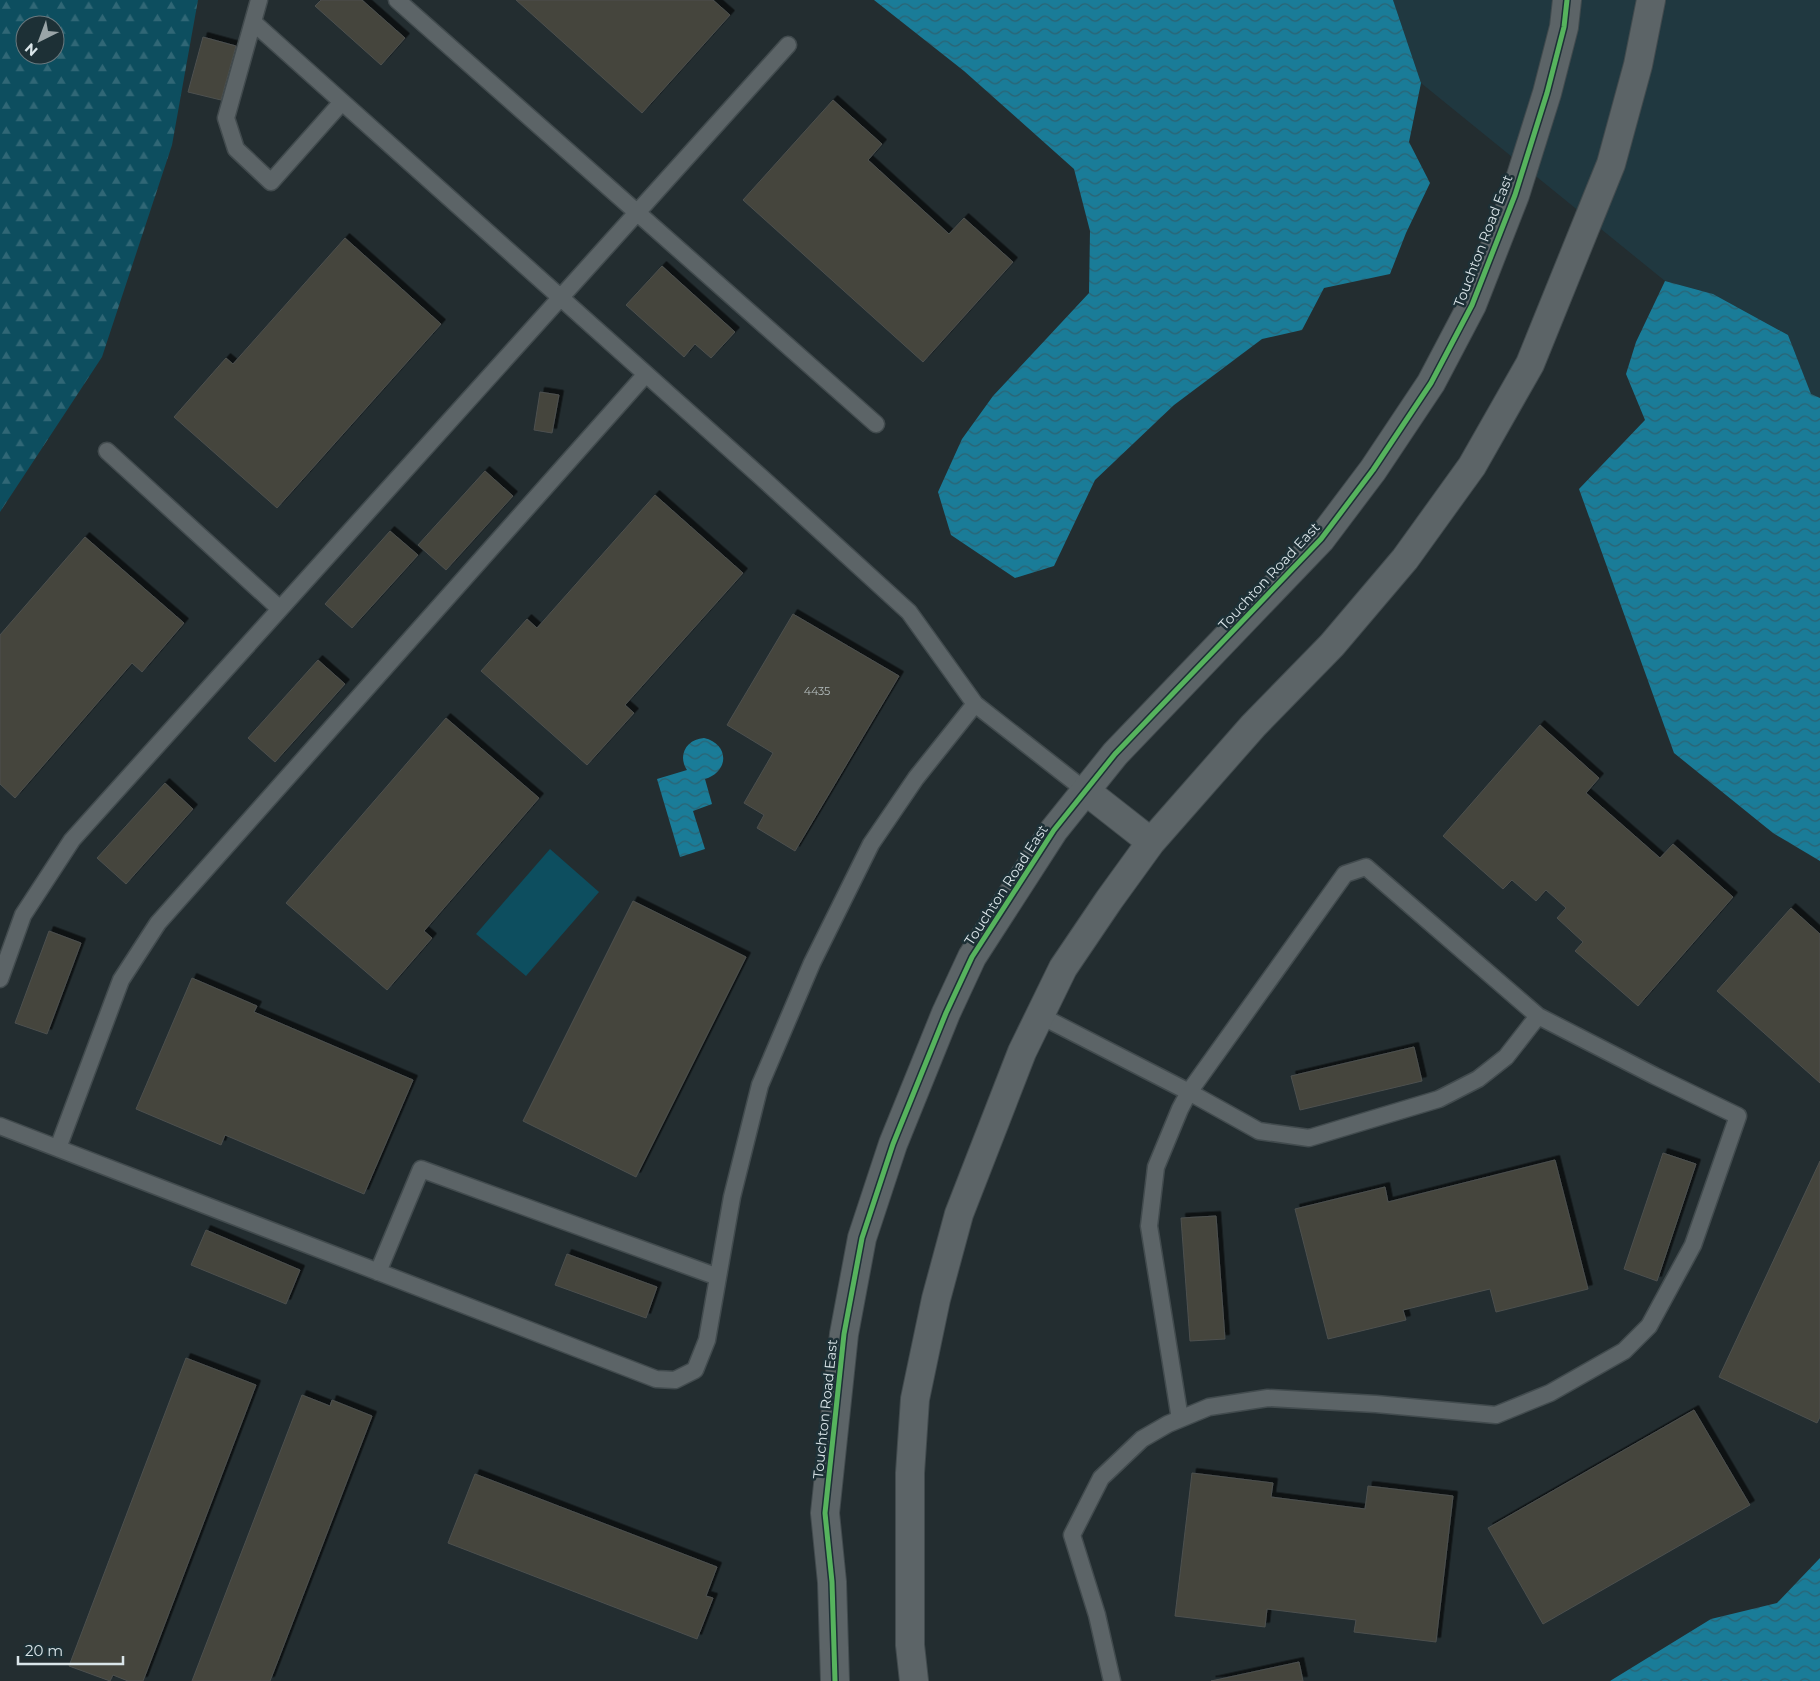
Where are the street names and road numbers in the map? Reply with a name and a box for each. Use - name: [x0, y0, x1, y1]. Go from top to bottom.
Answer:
- street label: Touchton Road East: [1449, 172, 1517, 310]
- street label: Touchton Road East: [1215, 518, 1324, 633]
- street label: Touchton Road East: [960, 821, 1052, 949]
- street label: Touchton Road East: [809, 1338, 841, 1480]

